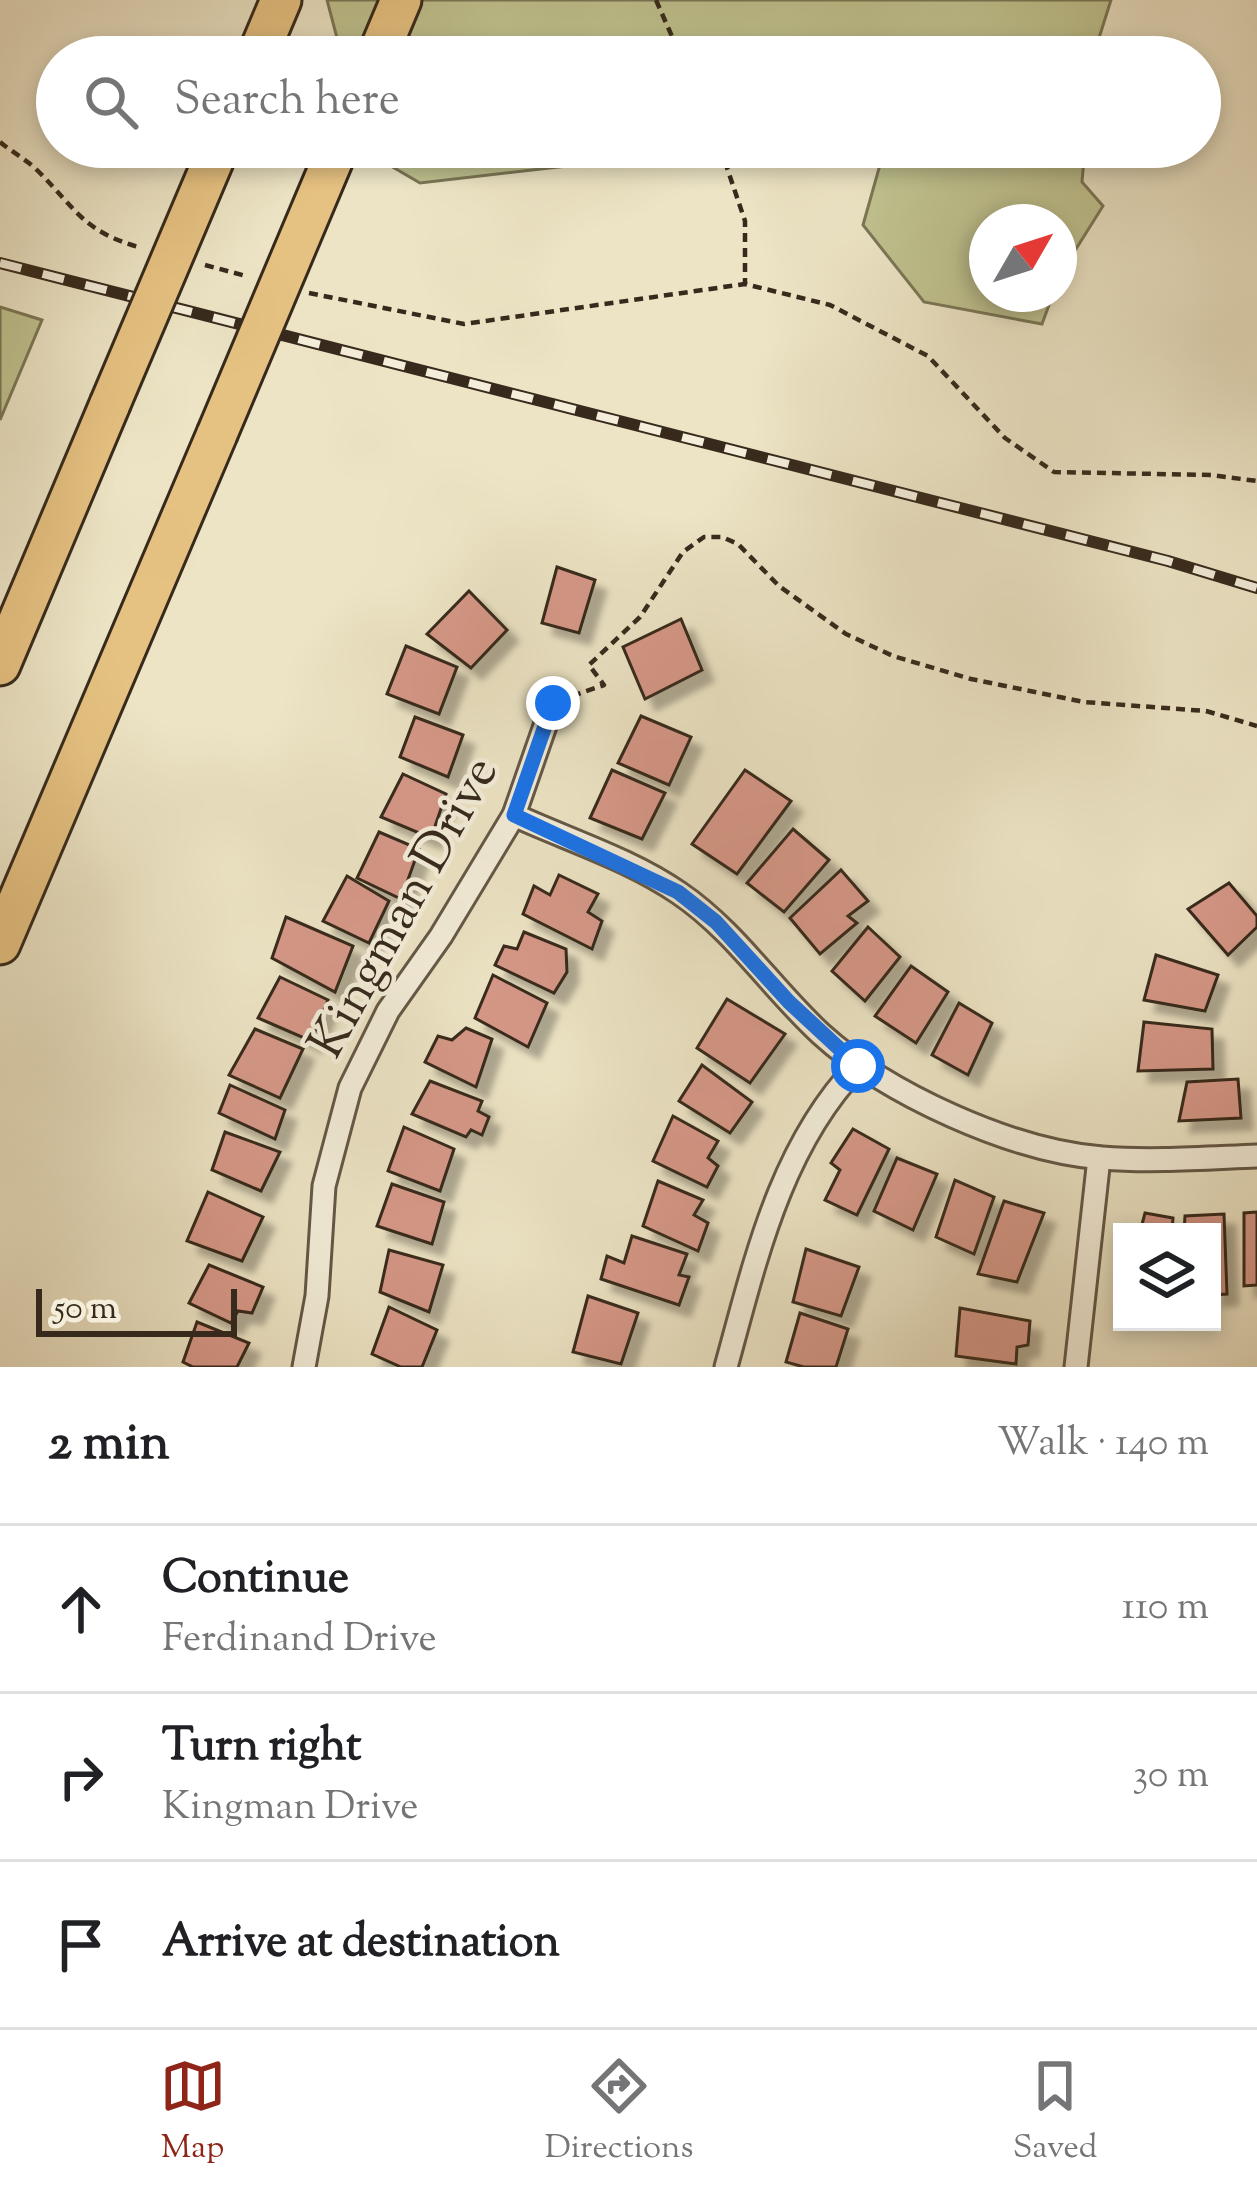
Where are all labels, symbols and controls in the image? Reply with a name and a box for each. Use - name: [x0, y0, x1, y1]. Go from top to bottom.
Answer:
- search box: [36, 36, 1221, 168]
- icon: search: [78, 69, 144, 135]
- text: Search here: [174, 70, 400, 135]
- north arrow: [969, 204, 1077, 312]
- route end: [526, 676, 580, 730]
- street label: Kingman Drive: [293, 744, 519, 1073]
- route start: [831, 1039, 885, 1093]
- map controls: [1113, 1223, 1221, 1331]
- button: layers: [1113, 1223, 1221, 1331]
- scale bar: [36, 1283, 237, 1336]
- text: 50 m: [54, 1286, 117, 1334]
- text: 2 min: [48, 1409, 170, 1482]
- text: Walk · 140 m: [997, 1417, 1209, 1473]
- text: Continue: [162, 1548, 349, 1613]
- icon: ahead: [48, 1576, 114, 1642]
- text: 110 m: [1122, 1581, 1209, 1637]
- text: Ferdinand Drive: [162, 1613, 437, 1669]
- text: Turn right: [162, 1716, 361, 1781]
- icon: right: [48, 1744, 114, 1810]
- text: 30 m: [1132, 1749, 1209, 1805]
- text: Kingman Drive: [162, 1781, 418, 1837]
- icon: arrive: [48, 1912, 114, 1978]
- text: Arrive at destination: [162, 1912, 560, 1977]
- tab: Map: [160, 2053, 226, 2173]
- tab: Directions: [545, 2053, 694, 2173]
- tab: Saved: [1013, 2053, 1097, 2173]

